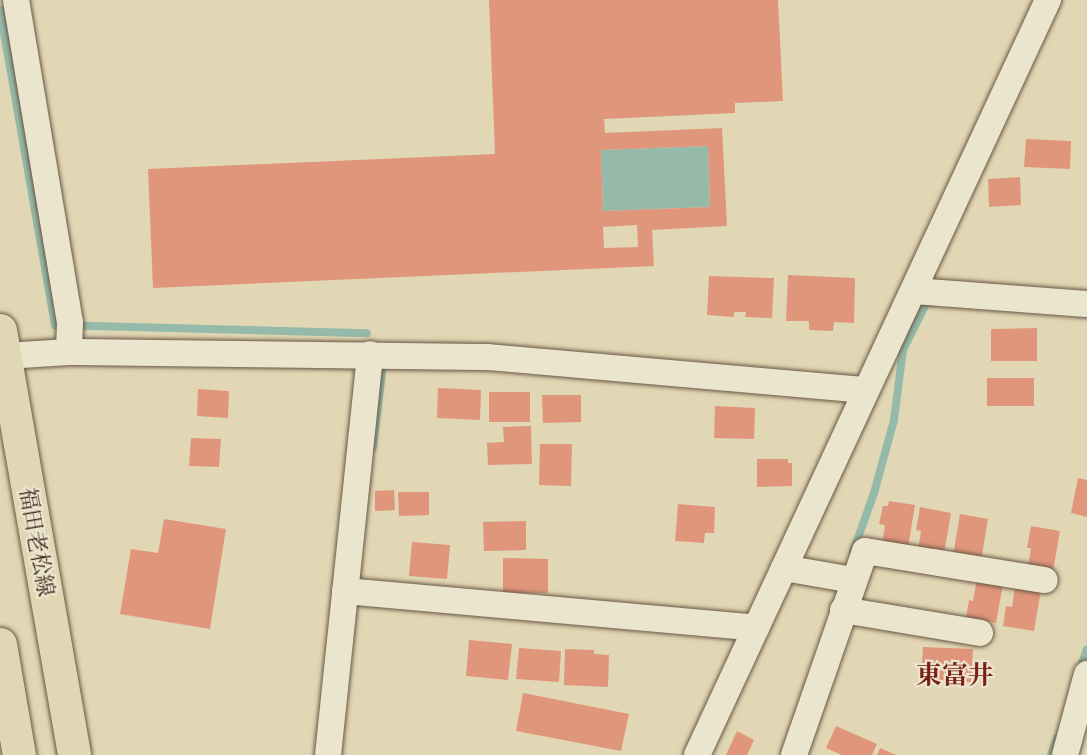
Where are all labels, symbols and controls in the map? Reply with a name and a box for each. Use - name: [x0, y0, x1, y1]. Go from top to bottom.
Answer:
- street label: 福田老松線: [14, 486, 60, 598]
- district label: 東富井: [916, 660, 994, 692]

